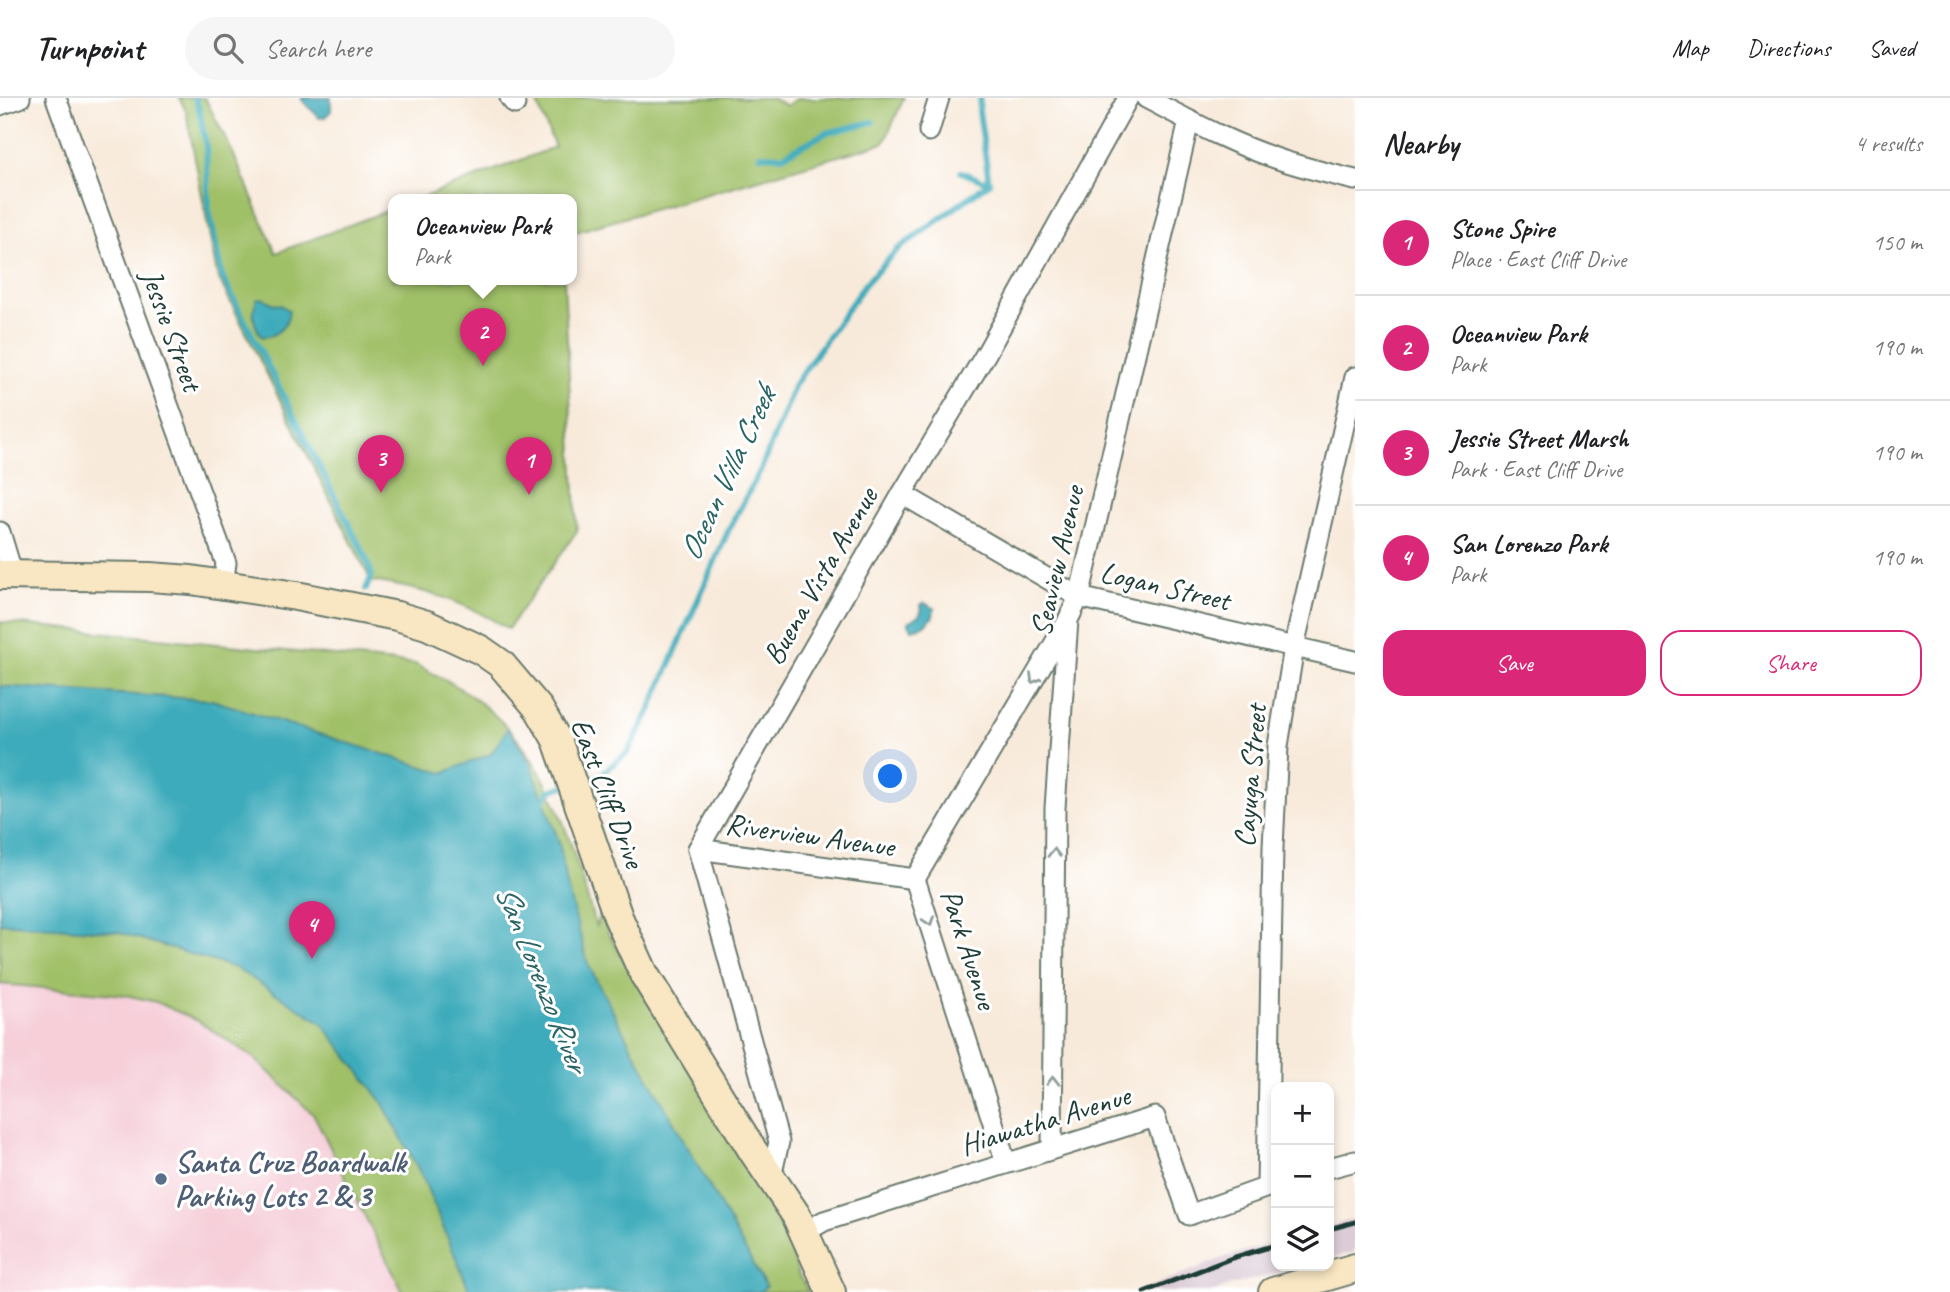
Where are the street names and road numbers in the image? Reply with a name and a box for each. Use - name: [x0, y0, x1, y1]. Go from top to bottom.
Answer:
- street label: Jessie Street: [132, 262, 213, 399]
- street label: Buena Vista Avenue: [754, 479, 887, 671]
- street label: Seaview Avenue: [1021, 480, 1093, 640]
- street label: Logan Street: [1097, 553, 1236, 620]
- street label: Cayuga Street: [1225, 700, 1275, 849]
- street label: East Cliff Drive: [562, 713, 655, 875]
- street label: Riverview Avenue: [723, 804, 899, 866]
- street label: Park Avenue: [932, 884, 1007, 1016]
- street label: Hiawatha Avenue: [956, 1076, 1137, 1164]

